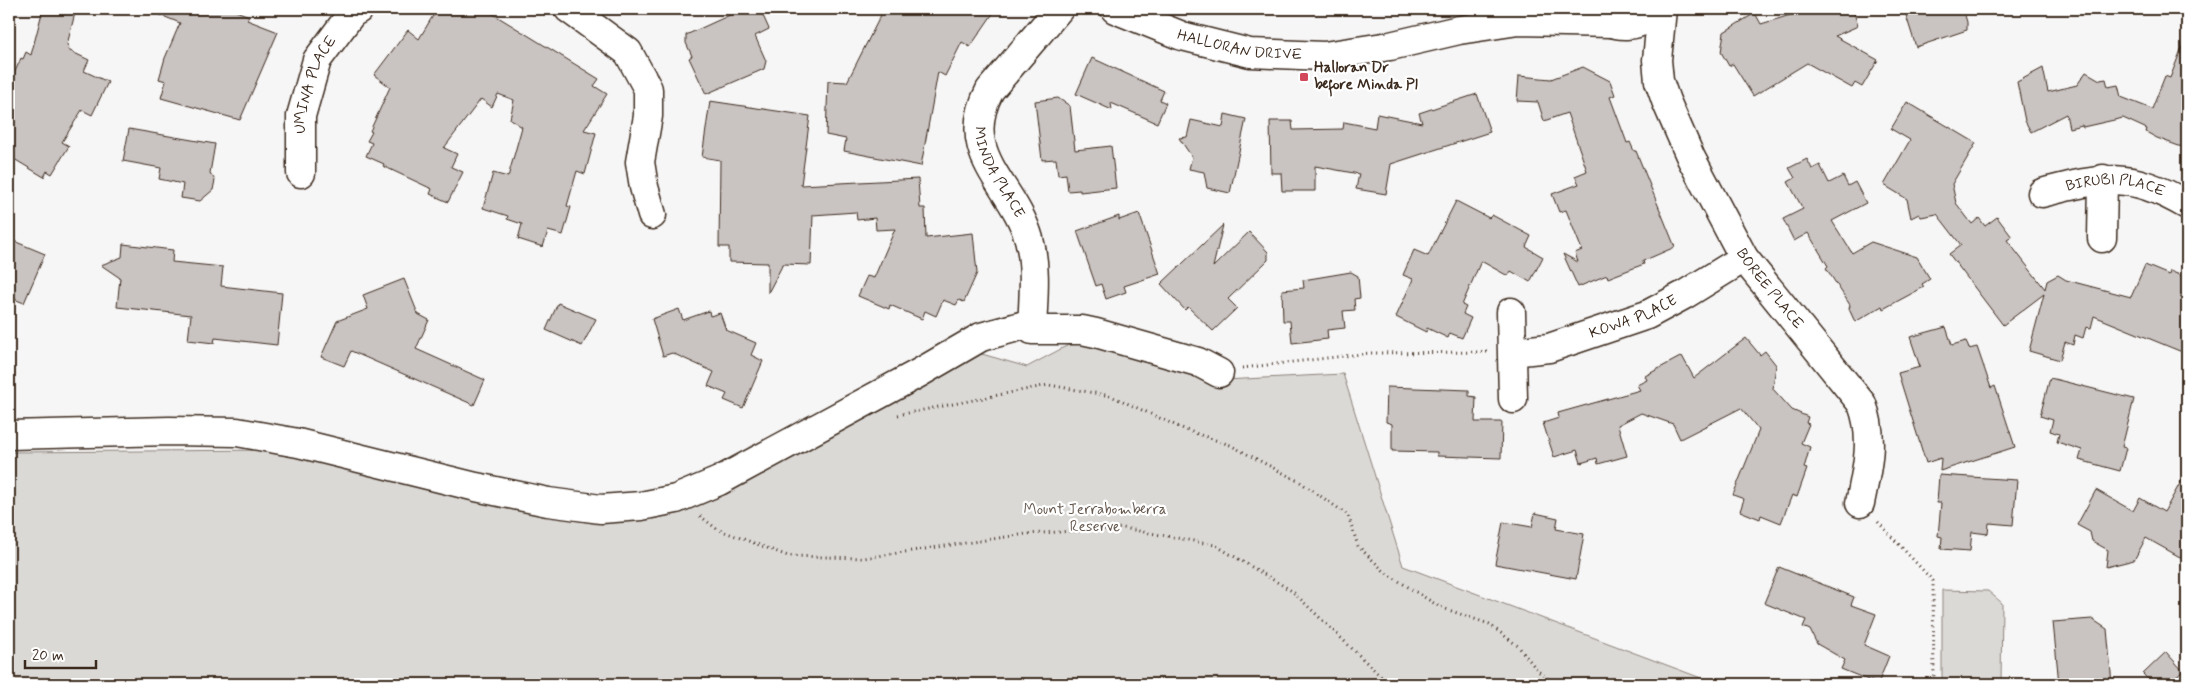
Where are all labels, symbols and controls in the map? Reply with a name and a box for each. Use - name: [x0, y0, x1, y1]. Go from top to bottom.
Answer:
- street label: HALLORAN DRIVE: [1175, 25, 1303, 65]
- street label: UMINA PLACE: [291, 32, 342, 134]
- place label: Halloran Dr before Minda Pl: [1314, 58, 1418, 97]
- marker: Halloran Dr before Minda Pl: [1298, 71, 1310, 83]
- street label: MINDA PLACE: [969, 126, 1029, 222]
- street label: BIRUBI PLACE: [2064, 170, 2168, 202]
- street label: BOREE PLACE: [1731, 245, 1808, 334]
- street label: KOWA PLACE: [1587, 290, 1681, 344]
- park label: Mount Jerrabomberra Reserve: [1024, 500, 1167, 537]
- scale bar: [25, 638, 96, 670]
- text: 20 m: [32, 646, 64, 666]

